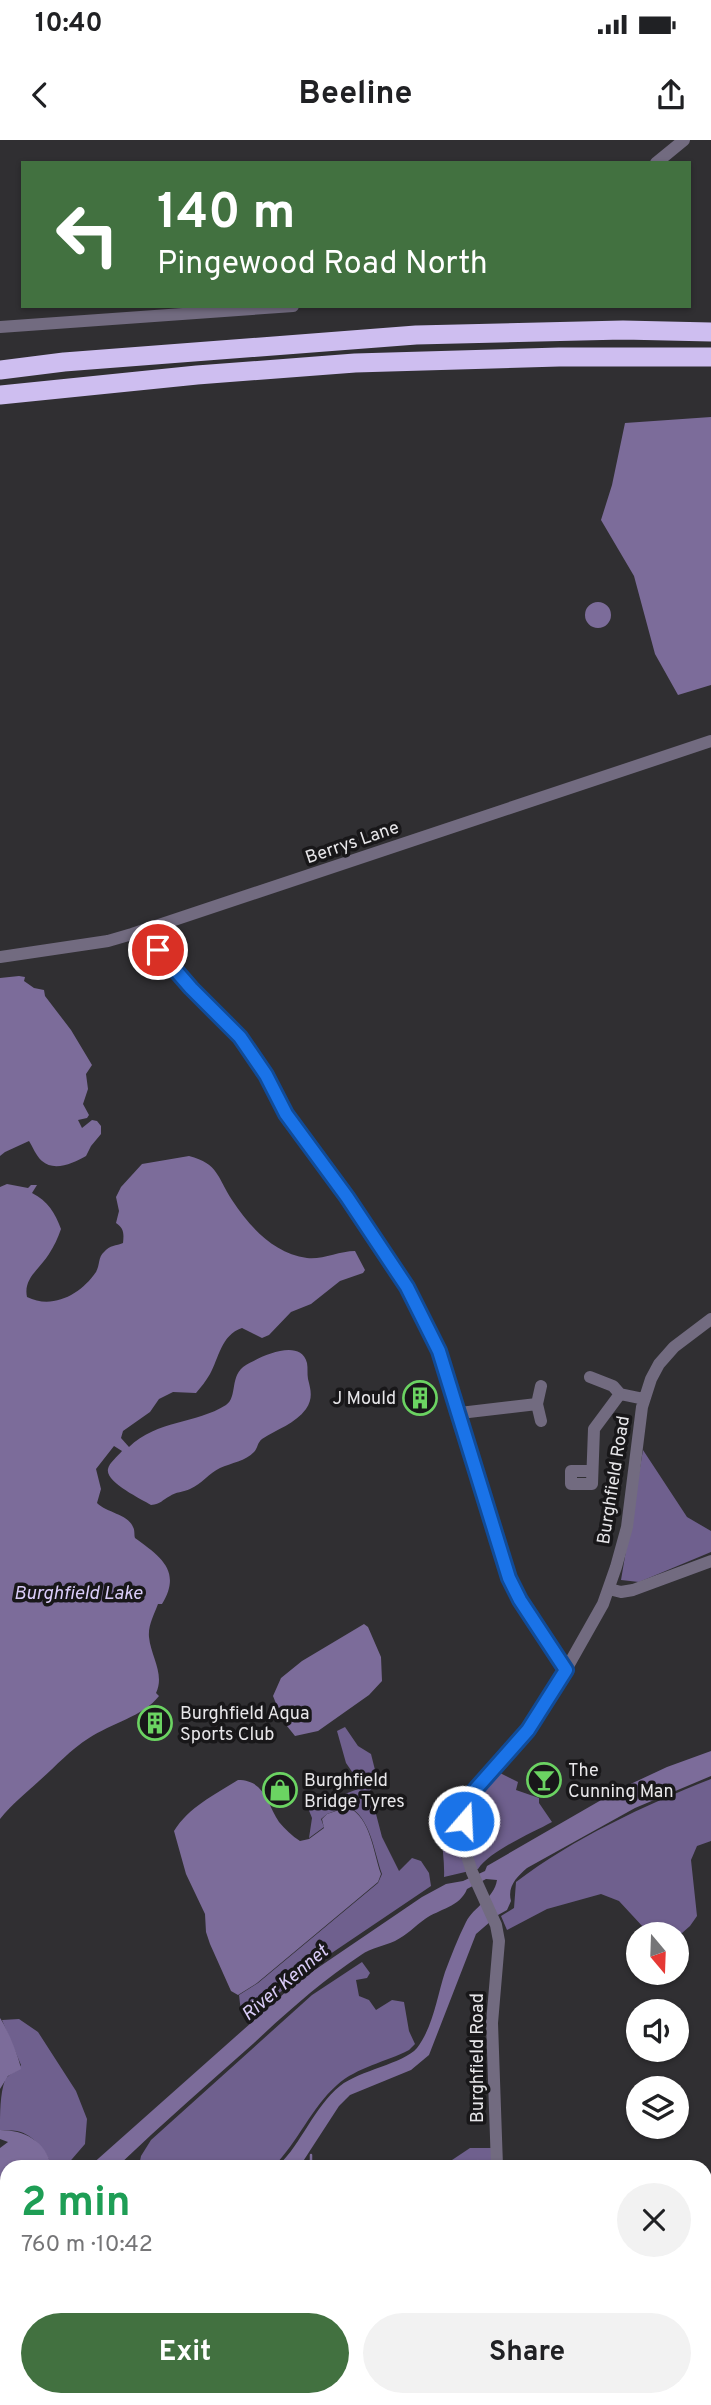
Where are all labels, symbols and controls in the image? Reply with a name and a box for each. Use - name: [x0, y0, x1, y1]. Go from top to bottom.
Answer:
- text: 10:40: [35, 8, 103, 41]
- text: Beeline: [299, 75, 412, 115]
- icon: back: [21, 76, 59, 114]
- icon: share: [652, 76, 690, 114]
- text: 140 m: [157, 184, 296, 246]
- icon: left: [42, 189, 133, 280]
- text: Pingewood Road North: [157, 245, 488, 285]
- street label: Berrys Lane: [303, 817, 402, 870]
- pin: [128, 920, 188, 980]
- icon: arrive: [139, 931, 177, 969]
- building icon: J Mould: [401, 1379, 439, 1417]
- place label: J Mould: [332, 1388, 396, 1411]
- street label: Burghfield Road: [593, 1414, 636, 1546]
- water label: Burghfield Lake: [14, 1582, 142, 1606]
- place label: Burghfield Aqua Sports Club: [180, 1703, 309, 1747]
- building icon: Burghfield Aqua Sports Club: [136, 1704, 174, 1742]
- place label: The Cunning Man: [568, 1760, 674, 1804]
- bar icon: The Cunning Man: [525, 1761, 563, 1799]
- place label: Burghfield Bridge Tyres: [304, 1770, 405, 1814]
- shop icon: Burghfield Bridge Tyres: [261, 1771, 299, 1809]
- position arrow: [427, 1784, 501, 1858]
- north arrow: [626, 1922, 690, 1984]
- map controls: [626, 1922, 689, 2139]
- water label: River Kennet: [237, 1939, 335, 2027]
- street label: Burghfield Road: [467, 1993, 490, 2123]
- button: sound: [626, 1999, 689, 2062]
- button: layers: [626, 2076, 689, 2139]
- text: 2 min: [21, 2178, 131, 2231]
- button: close: [617, 2183, 691, 2257]
- text: 760 m · 10:42: [21, 2231, 153, 2260]
- button: Exit: [21, 2313, 349, 2393]
- button: Share: [363, 2313, 691, 2393]

